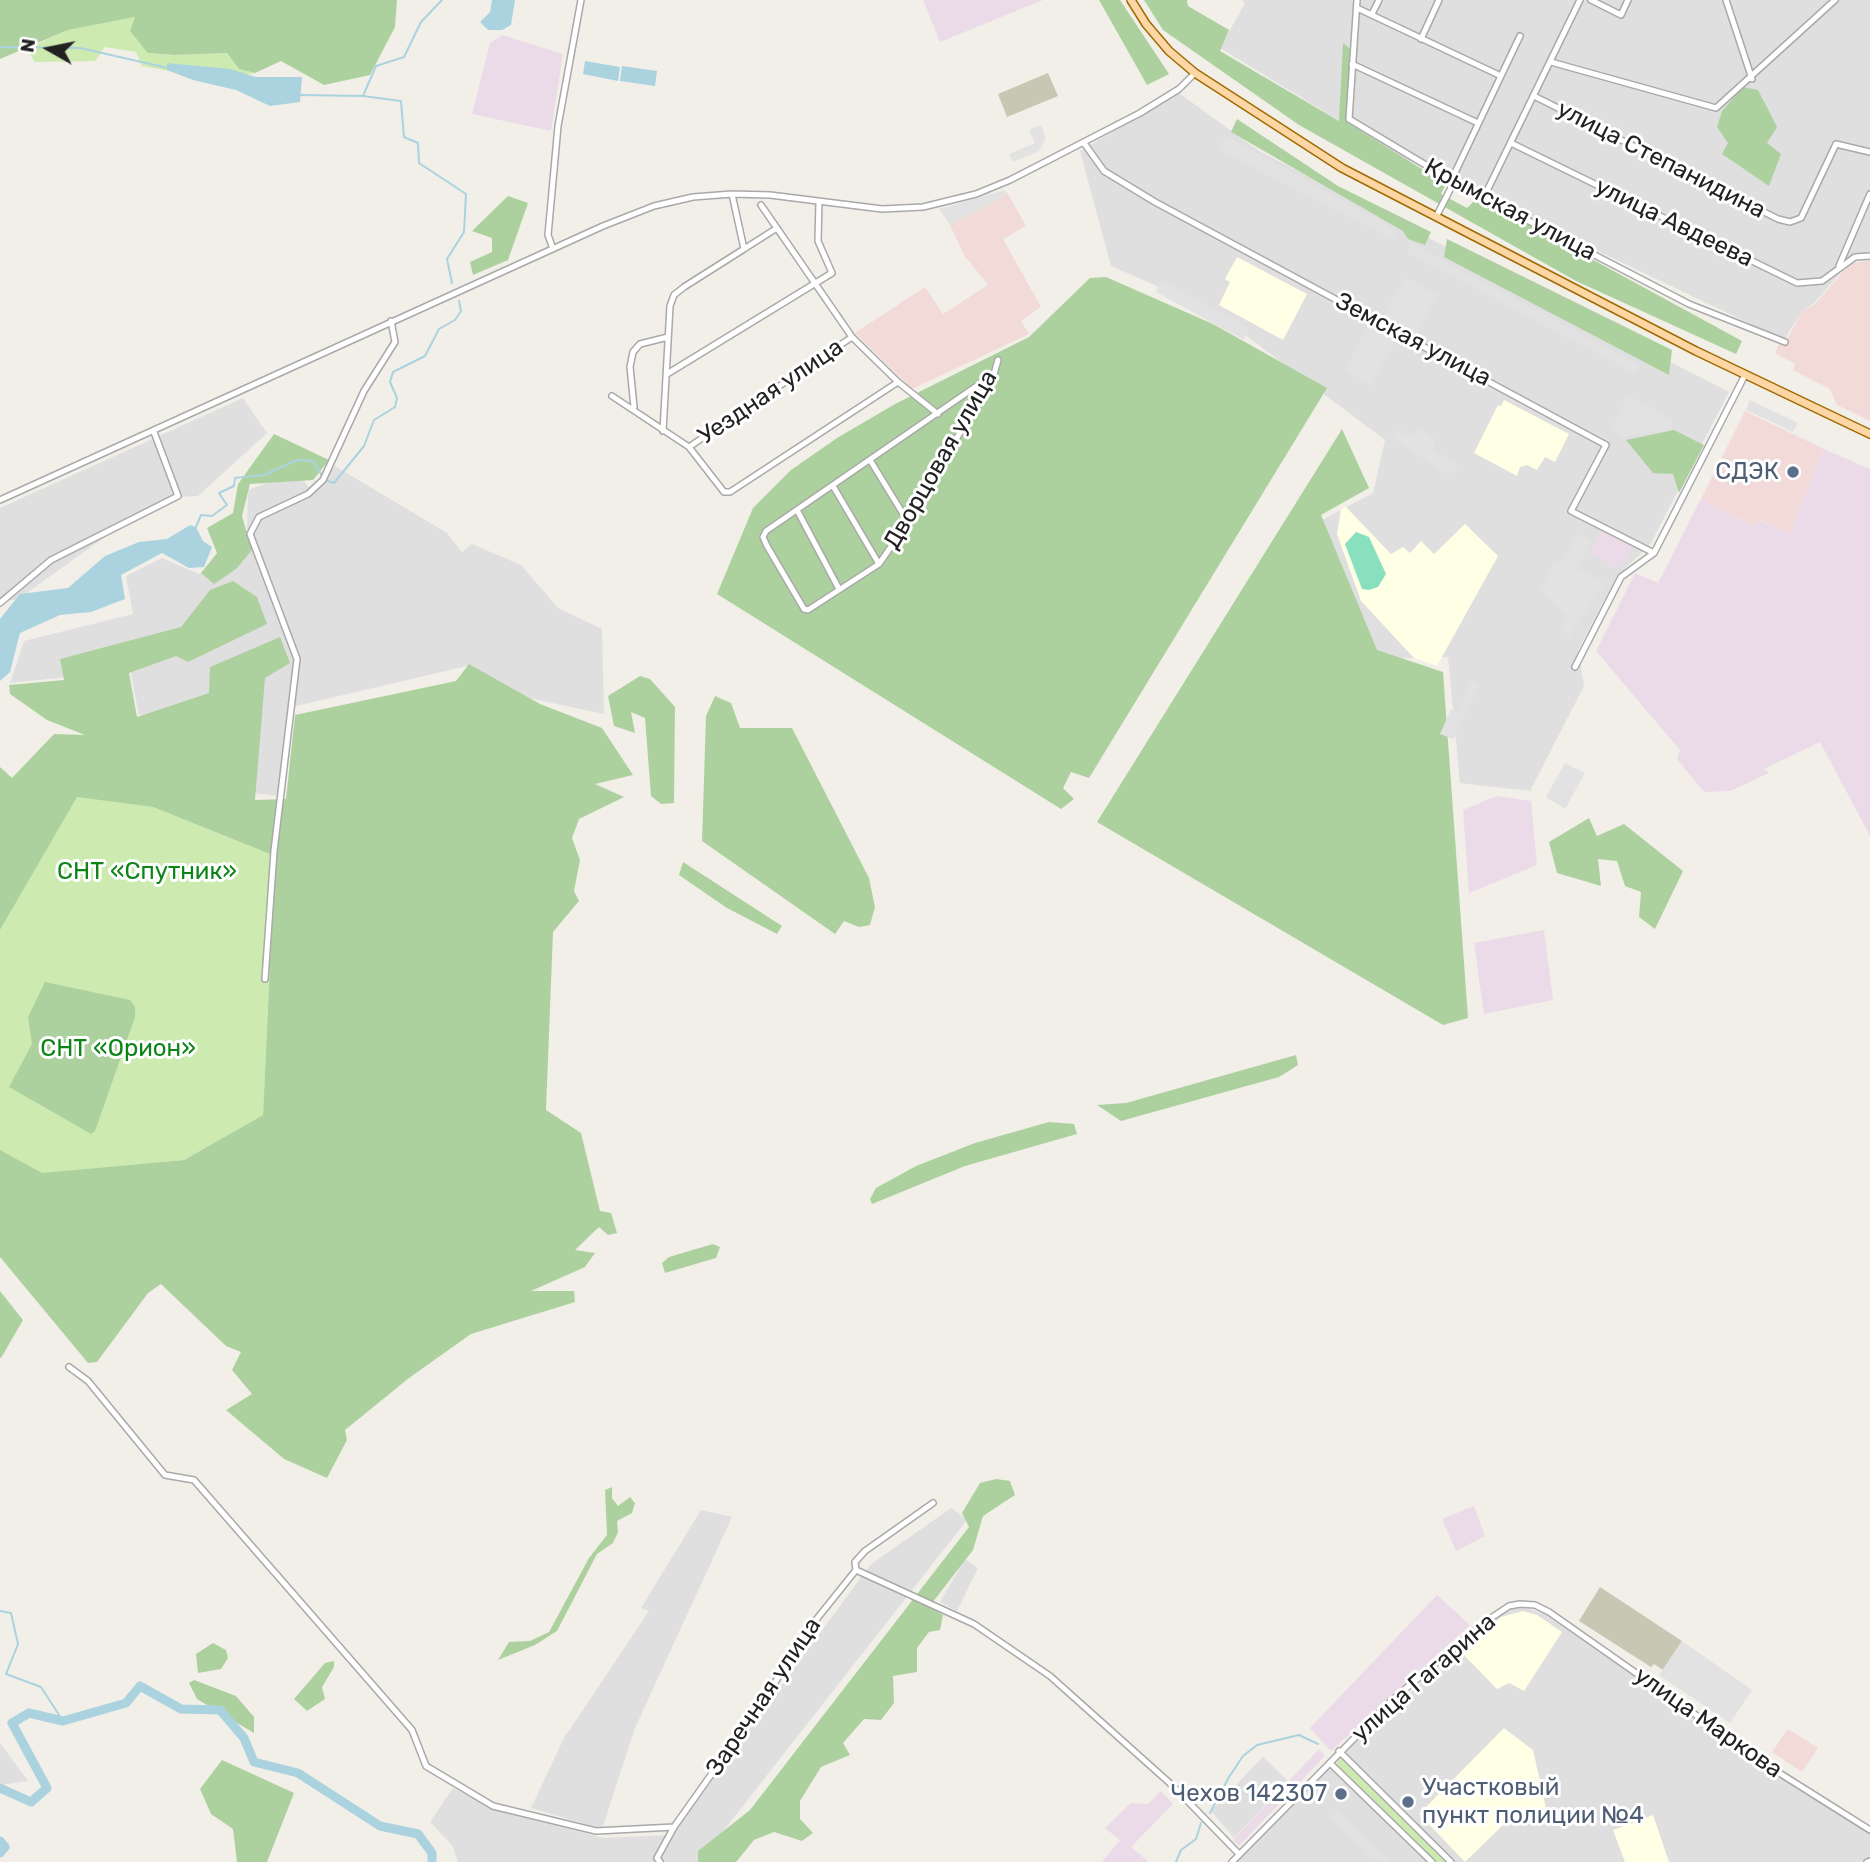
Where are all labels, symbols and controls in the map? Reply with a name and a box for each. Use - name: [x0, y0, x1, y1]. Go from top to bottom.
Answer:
- north arrow: [14, 14, 84, 84]
- text: N: [15, 37, 40, 54]
- street label: улица Степанидина: [1552, 95, 1770, 225]
- street label: Крымская улица: [1419, 153, 1601, 267]
- street label: улица Авдеева: [1590, 172, 1758, 274]
- street label: Земская улица: [1330, 287, 1496, 393]
- street label: Уездная улица: [693, 333, 849, 451]
- street label: Дворцовая улица: [878, 365, 1004, 555]
- place label: СДЭК: [1715, 458, 1779, 486]
- marker: СДЭК: [1785, 464, 1801, 480]
- park label: СНТ «Спутник»: [57, 858, 237, 886]
- park label: СНТ «Орион»: [40, 1035, 196, 1063]
- street label: улица Гагарина: [1346, 1608, 1502, 1748]
- street label: Заречная улица: [700, 1612, 828, 1782]
- street label: улица Маркова: [1628, 1661, 1788, 1785]
- place label: Участковый пункт полиции №4: [1422, 1774, 1644, 1830]
- place label: Чехов 142307: [1171, 1780, 1327, 1808]
- marker: Чехов 142307: [1333, 1786, 1349, 1802]
- marker: Участковый пункт полиции №4: [1400, 1794, 1416, 1810]

